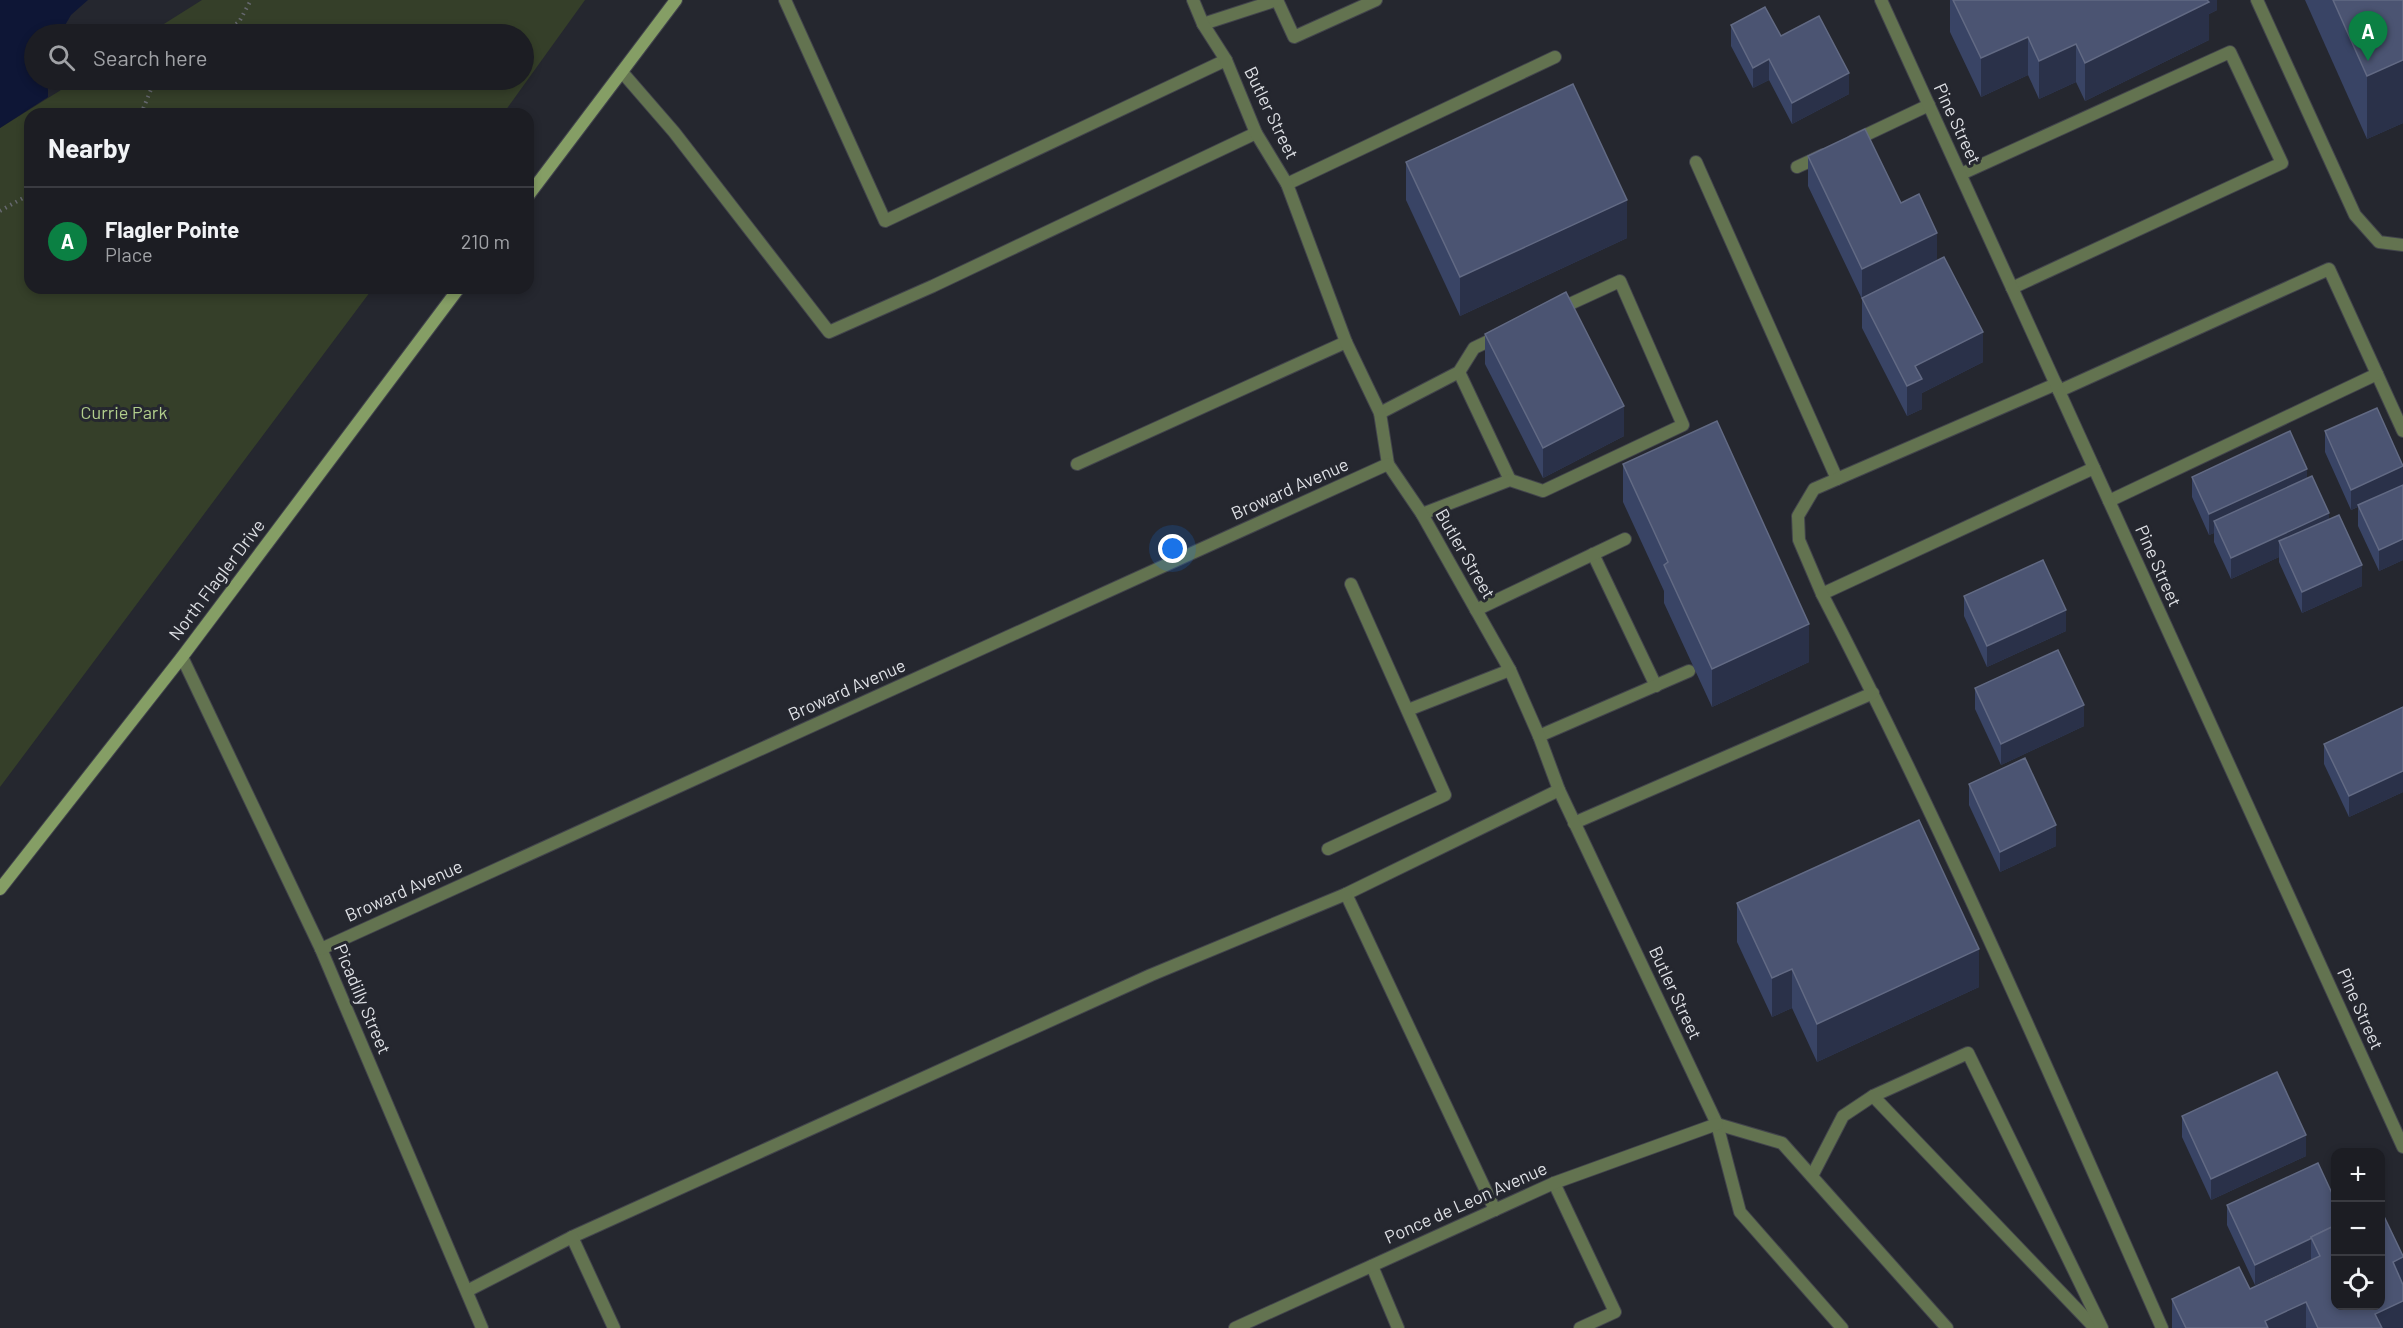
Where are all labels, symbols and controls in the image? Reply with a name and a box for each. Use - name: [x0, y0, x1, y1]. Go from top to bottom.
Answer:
- pin: A: [2348, 11, 2388, 61]
- search box: [24, 24, 534, 90]
- icon: search: [45, 41, 78, 74]
- text: Search here: [93, 44, 207, 70]
- street label: Butler Street: [1240, 63, 1304, 162]
- street label: Pine Street: [1930, 79, 1986, 168]
- text: Nearby: [48, 132, 130, 163]
- text: Flagler Pointe: [105, 216, 239, 242]
- text: A: [61, 229, 74, 253]
- text: 210 m: [461, 229, 510, 253]
- text: Place: [105, 242, 153, 266]
- park label: Currie Park: [81, 401, 167, 423]
- street label: Broward Avenue: [1227, 452, 1352, 524]
- street label: Butler Street: [1431, 505, 1500, 602]
- street label: North Flagler Drive: [164, 515, 269, 644]
- street label: Pine Street: [2131, 521, 2187, 610]
- your location: [1158, 534, 1187, 563]
- street label: Broward Avenue: [784, 653, 909, 725]
- street label: Broward Avenue: [341, 854, 466, 926]
- street label: Picadilly Street: [330, 940, 396, 1057]
- street label: Butler Street: [1645, 942, 1707, 1043]
- street label: Pine Street: [2333, 964, 2389, 1053]
- map controls: [2331, 1148, 2385, 1310]
- button: +: [2331, 1148, 2385, 1202]
- street label: Ponce de Leon Avenue: [1381, 1156, 1550, 1248]
- button: −: [2331, 1202, 2385, 1256]
- button: locate: [2331, 1256, 2385, 1310]

